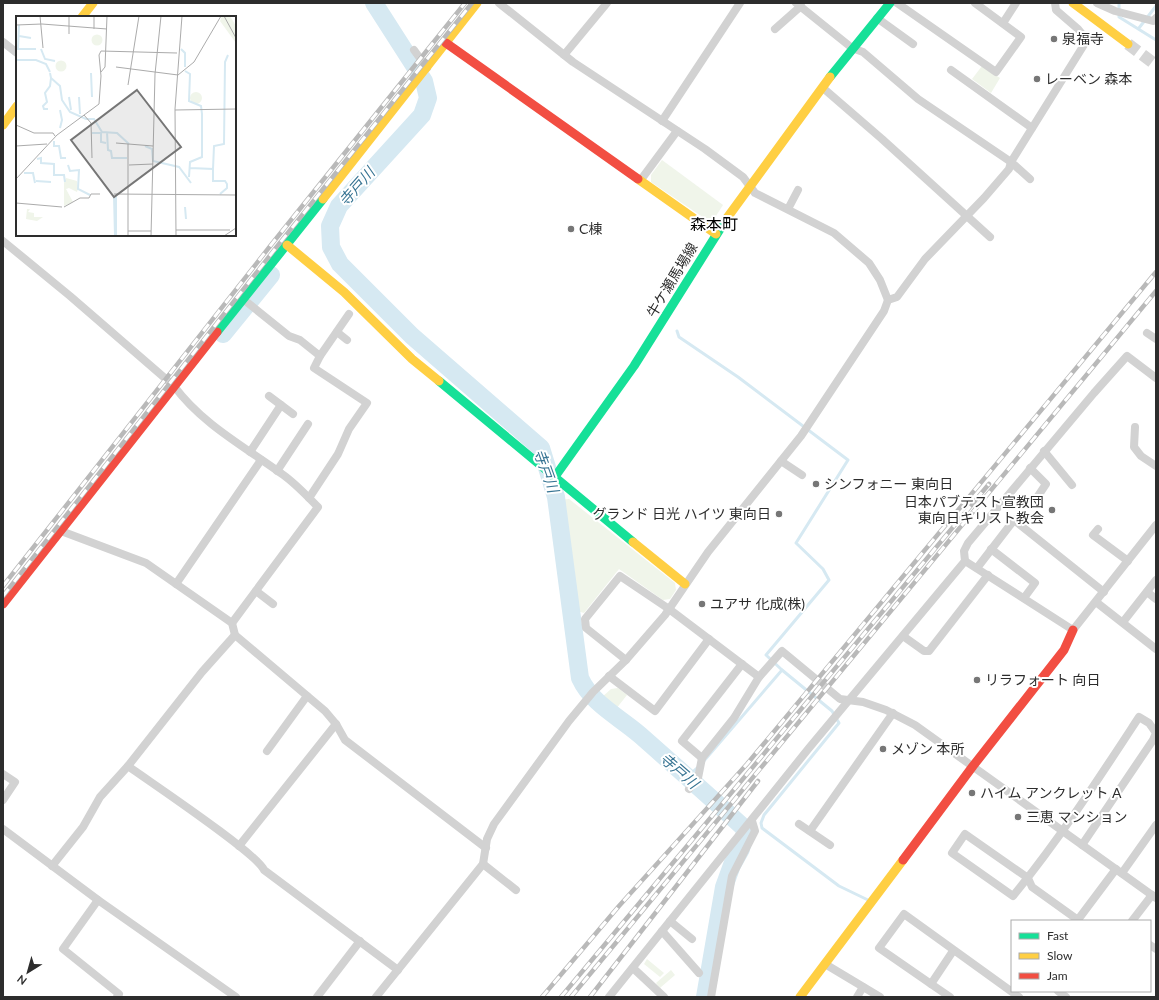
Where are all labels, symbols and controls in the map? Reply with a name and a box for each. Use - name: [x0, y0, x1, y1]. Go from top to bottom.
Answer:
- inset map: [16, 16, 236, 236]
- place label: 泉福寺: [1062, 30, 1104, 47]
- marker: 泉福寺: [1049, 34, 1059, 44]
- place label: レーベン 森本: [1045, 70, 1133, 87]
- marker: レーベン 森本: [1032, 74, 1042, 84]
- water label: 寺戸川: [335, 162, 379, 209]
- district label: 森本町: [690, 214, 738, 233]
- place label: C棟: [579, 220, 602, 237]
- marker: C棟: [566, 224, 576, 234]
- street label: 牛ケ瀬馬場線: [643, 239, 700, 320]
- water label: 寺戸川: [531, 446, 564, 497]
- place label: シンフォニー 東向日: [824, 475, 953, 492]
- marker: シンフォニー 東向日: [811, 479, 821, 489]
- place label: 日本パブテスト宣教団 東向日キリスト教会: [904, 493, 1044, 526]
- place label: グランド 日光 ハイツ 東向日: [593, 505, 771, 522]
- marker: 日本パブテスト宣教団 東向日キリスト教会: [1047, 505, 1057, 515]
- marker: グランド 日光 ハイツ 東向日: [774, 509, 784, 519]
- place label: ユアサ 化成(株): [710, 595, 805, 612]
- marker: ユアサ 化成(株): [697, 599, 707, 609]
- place label: リラフォート 向日: [985, 671, 1101, 688]
- marker: リラフォート 向日: [972, 675, 982, 685]
- place label: メゾン 本所: [891, 740, 965, 757]
- marker: メゾン 本所: [878, 744, 888, 754]
- water label: 寺戸川: [657, 749, 704, 793]
- place label: ハイム アンクレット A: [980, 784, 1122, 801]
- marker: ハイム アンクレット A: [967, 788, 977, 798]
- place label: 三恵 マンション: [1026, 808, 1128, 825]
- marker: 三恵 マンション: [1013, 812, 1023, 822]
- legend: [1011, 920, 1151, 992]
- text: Fast: [1047, 928, 1069, 943]
- text: Slow: [1047, 948, 1073, 963]
- north arrow: [8, 952, 48, 992]
- text: Jam: [1047, 968, 1068, 983]
- text: N: [14, 973, 29, 988]

